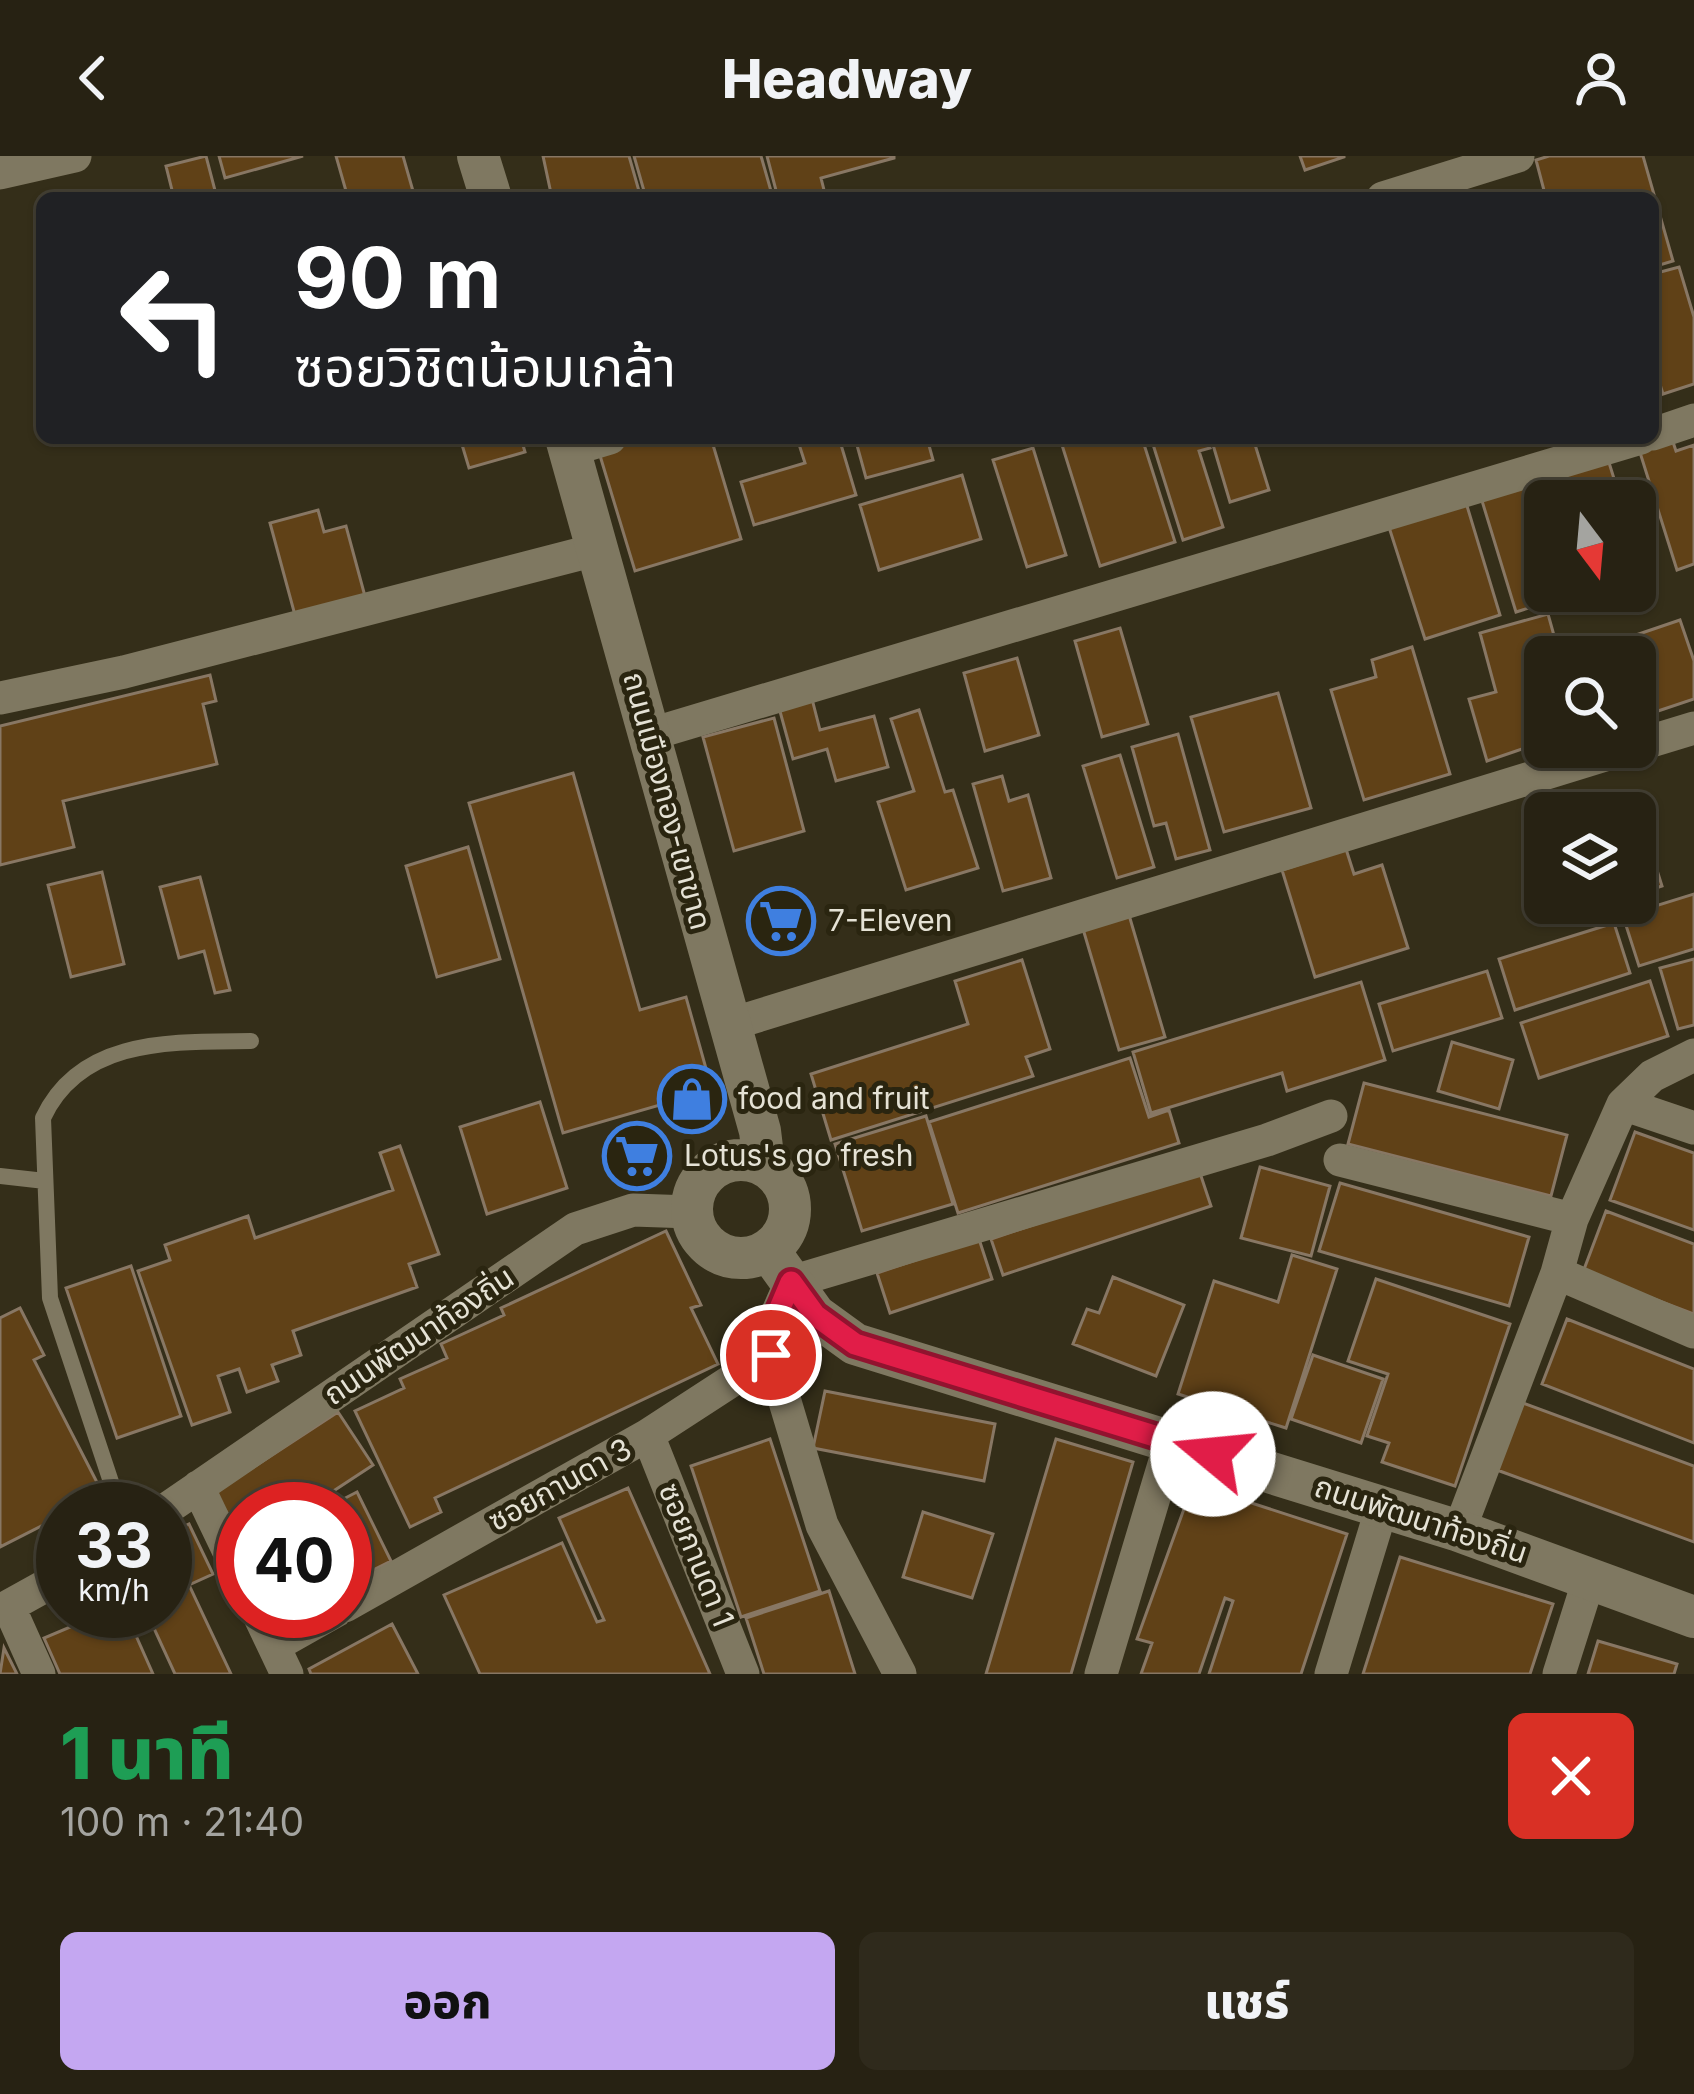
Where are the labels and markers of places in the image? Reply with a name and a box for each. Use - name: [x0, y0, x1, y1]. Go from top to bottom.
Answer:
- supermarket icon: 7-Eleven: [746, 886, 816, 956]
- place label: 7-Eleven: [828, 902, 952, 938]
- shop icon: food and fruit: [657, 1064, 727, 1134]
- place label: food and fruit: [738, 1080, 930, 1116]
- supermarket icon: Lotus's go fresh: [602, 1121, 672, 1191]
- place label: Lotus's go fresh: [684, 1137, 913, 1173]
- pin: [720, 1304, 822, 1406]

